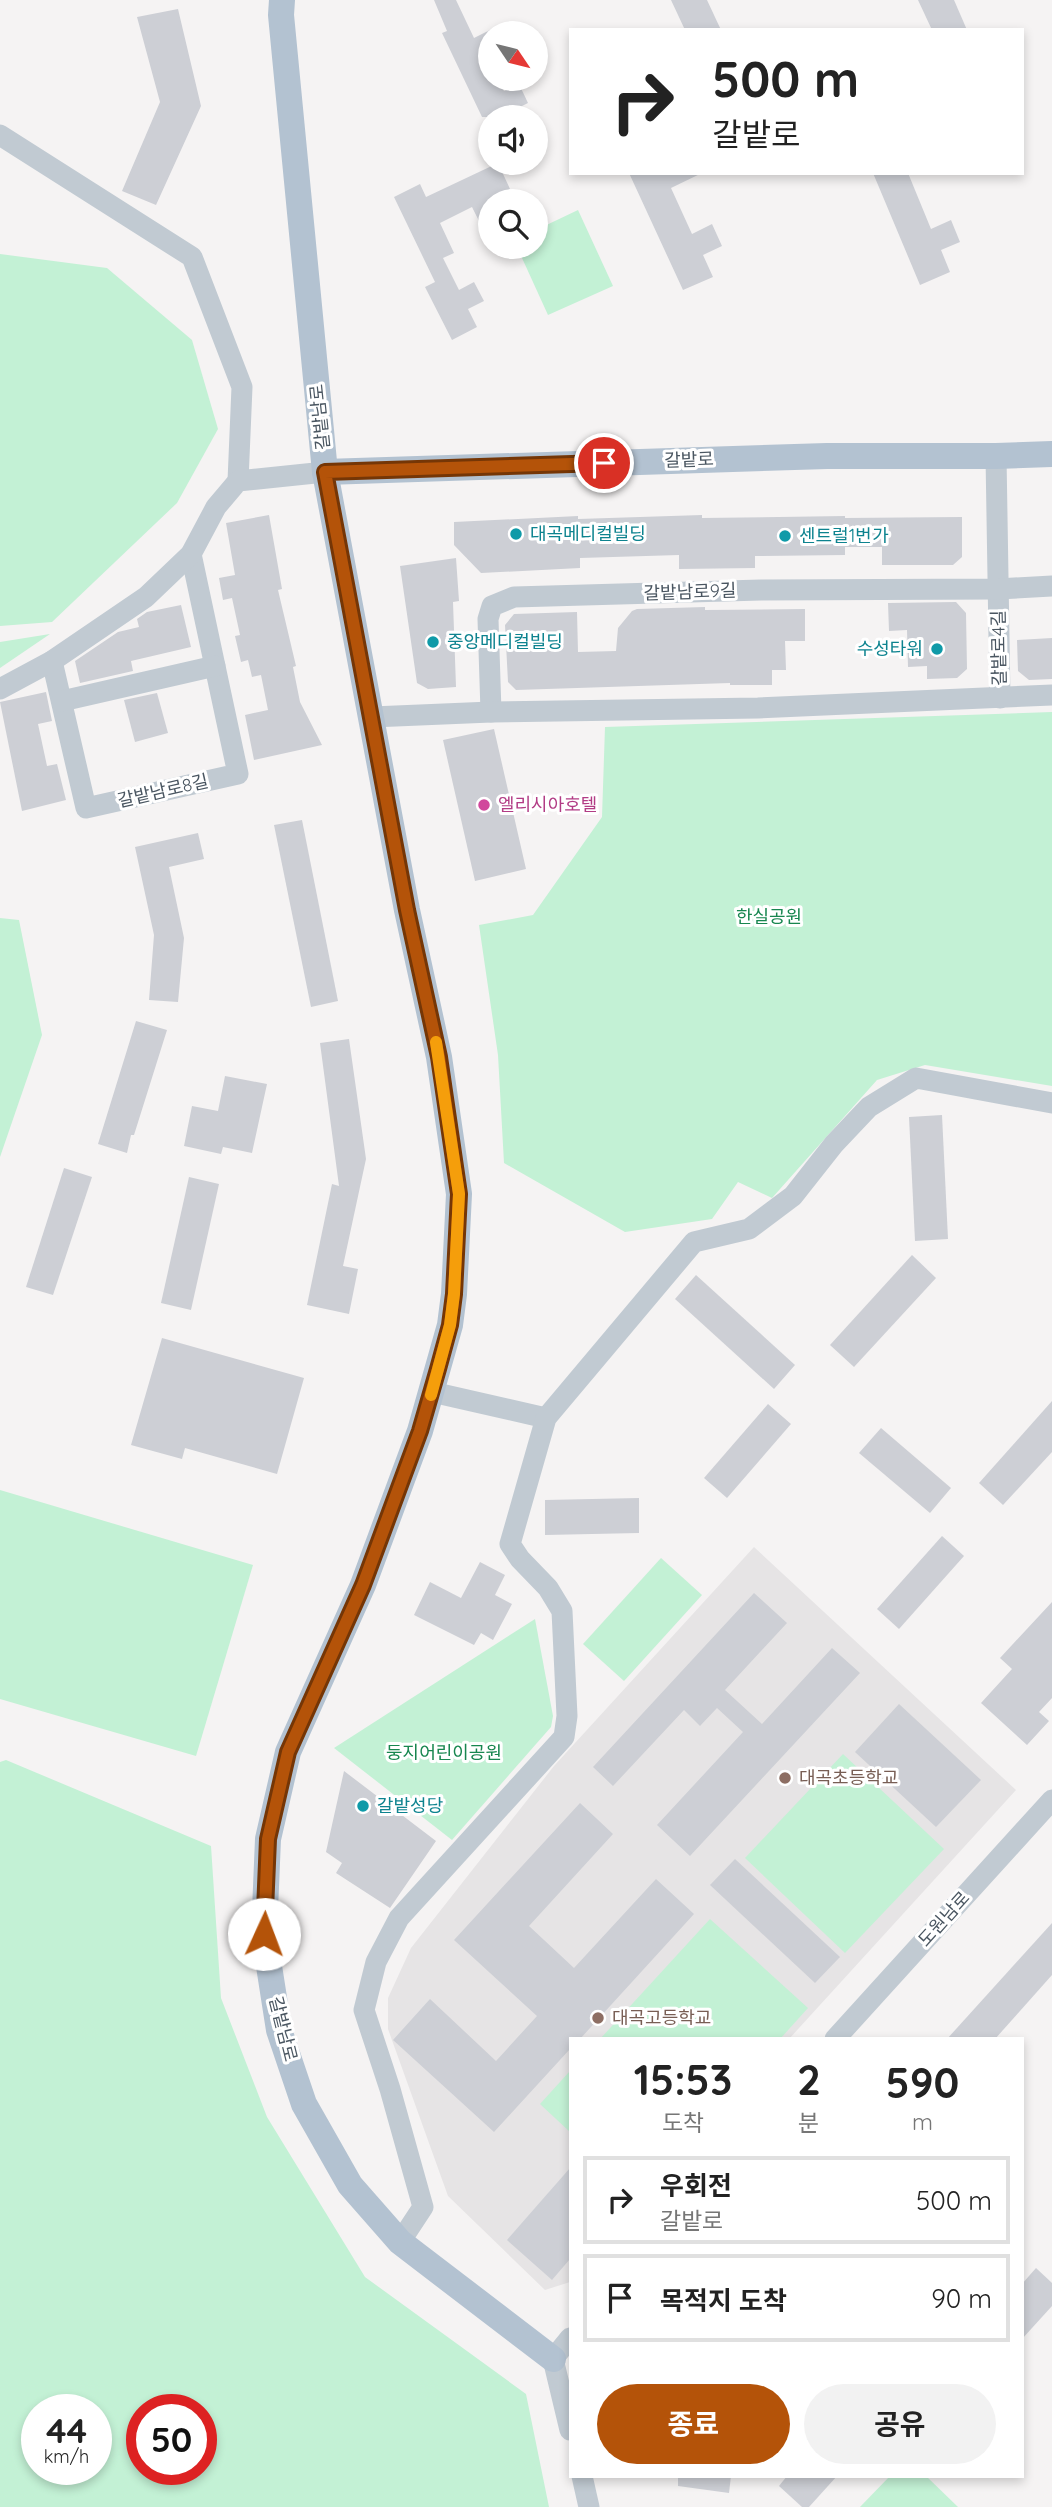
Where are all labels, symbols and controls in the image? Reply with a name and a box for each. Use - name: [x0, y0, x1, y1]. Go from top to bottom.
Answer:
- north arrow: [478, 21, 548, 91]
- map controls: [478, 21, 548, 259]
- text: 500 m: [712, 48, 859, 109]
- icon: right: [597, 56, 688, 147]
- button: sound: [478, 105, 548, 175]
- text: 갈밭로: [712, 114, 800, 154]
- button: search: [478, 189, 548, 259]
- street label: 갈밭남로: [305, 383, 334, 451]
- pin: [574, 433, 634, 493]
- icon: arrive: [585, 444, 623, 482]
- street label: 갈밭로: [664, 447, 714, 472]
- place label: 대곡메디컬빌딩: [530, 522, 646, 545]
- place label: 센트럴1번가: [799, 524, 889, 547]
- marker: 대곡메디컬빌딩: [508, 526, 524, 542]
- marker: 센트럴1번가: [777, 528, 793, 544]
- street label: 갈밭남로9길: [643, 578, 737, 605]
- street label: 갈밭로4길: [986, 610, 1011, 686]
- place label: 중앙메디컬빌딩: [447, 630, 563, 653]
- marker: 중앙메디컬빌딩: [425, 634, 441, 650]
- place label: 수성타워: [857, 637, 923, 660]
- marker: 수성타워: [929, 641, 945, 657]
- street label: 갈밭남로8길: [115, 769, 211, 812]
- place label: 엘리시아호텔: [498, 793, 597, 816]
- marker: 엘리시아호텔: [476, 797, 492, 813]
- park label: 한실공원: [736, 905, 802, 928]
- park label: 둥지어린이공원: [386, 1741, 502, 1764]
- place label: 대곡초등학교: [799, 1766, 898, 1789]
- marker: 대곡초등학교: [777, 1770, 793, 1786]
- place label: 갈밭성당: [377, 1794, 443, 1817]
- marker: 갈밭성당: [355, 1798, 371, 1814]
- street label: 도원남로: [913, 1886, 974, 1951]
- position arrow: [227, 1897, 301, 1971]
- street label: 갈밭남로: [264, 1994, 303, 2064]
- place label: 대곡고등학교: [612, 2006, 711, 2029]
- marker: 대곡고등학교: [590, 2010, 606, 2026]
- text: 15:53: [634, 2053, 732, 2106]
- text: 2: [797, 2053, 821, 2106]
- text: 590: [886, 2056, 959, 2109]
- text: m: [912, 2107, 933, 2136]
- text: 도착: [662, 2108, 704, 2137]
- text: 분: [798, 2108, 820, 2137]
- text: 우회전: [660, 2169, 732, 2202]
- icon: right: [601, 2181, 639, 2219]
- text: 500 m: [916, 2184, 992, 2217]
- text: 갈밭로: [660, 2206, 723, 2235]
- icon: arrive: [601, 2279, 639, 2317]
- text: 90 m: [931, 2282, 992, 2315]
- text: 목적지 도착: [660, 2284, 787, 2317]
- button: 종료: [597, 2384, 790, 2464]
- button: 공유: [804, 2384, 996, 2464]
- speed limit sign: 50: [126, 2394, 217, 2485]
- text: 44: [46, 2408, 87, 2452]
- text: km/h: [44, 2445, 89, 2468]

